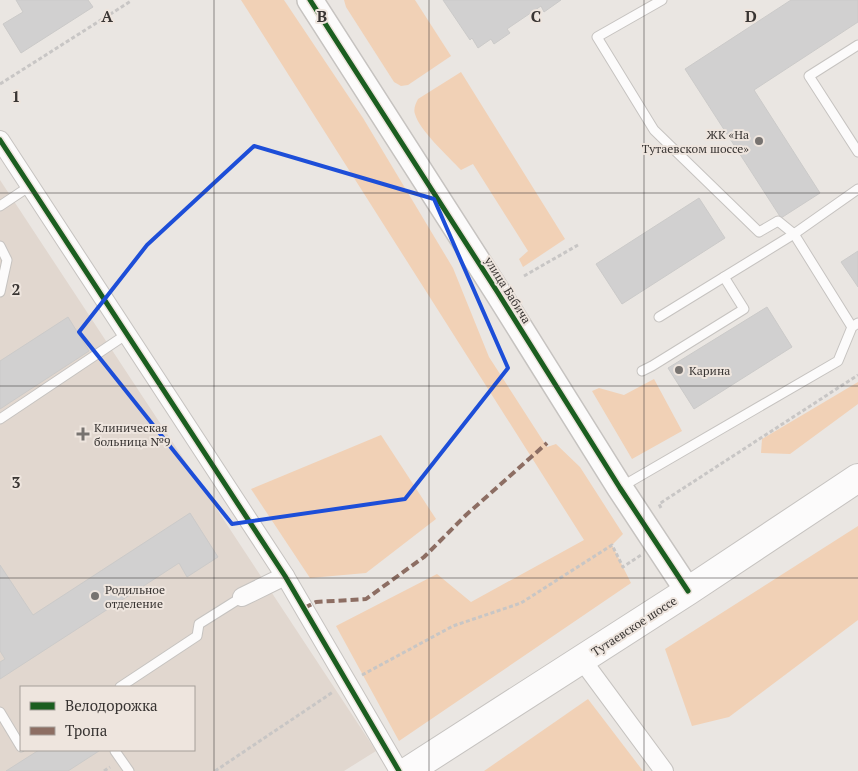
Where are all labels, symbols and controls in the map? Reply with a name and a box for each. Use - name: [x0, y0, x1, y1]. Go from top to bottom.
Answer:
- text: A: [101, 5, 113, 27]
- text: B: [317, 5, 327, 27]
- text: C: [531, 5, 541, 27]
- text: D: [745, 5, 757, 27]
- text: 1: [11, 85, 21, 107]
- place label: ЖК «На Тутаевском шоссе»: [642, 127, 749, 156]
- marker: ЖК «На Тутаевском шоссе»: [753, 135, 765, 147]
- street label: улица Бабича: [481, 253, 534, 326]
- text: 2: [11, 278, 21, 300]
- place label: Карина: [689, 363, 730, 378]
- marker: Карина: [673, 364, 685, 376]
- place label: Клиническая больница №9: [94, 420, 170, 449]
- marker: Клиническая больница №9: [76, 427, 90, 441]
- text: 3: [11, 471, 21, 493]
- place label: Родильное отделение: [105, 582, 165, 611]
- marker: Родильное отделение: [89, 590, 101, 602]
- street label: Тутаевское шоссе: [588, 593, 680, 659]
- legend: [20, 686, 195, 751]
- text: Велодорожка: [65, 695, 158, 715]
- text: Тропа: [65, 720, 108, 740]

